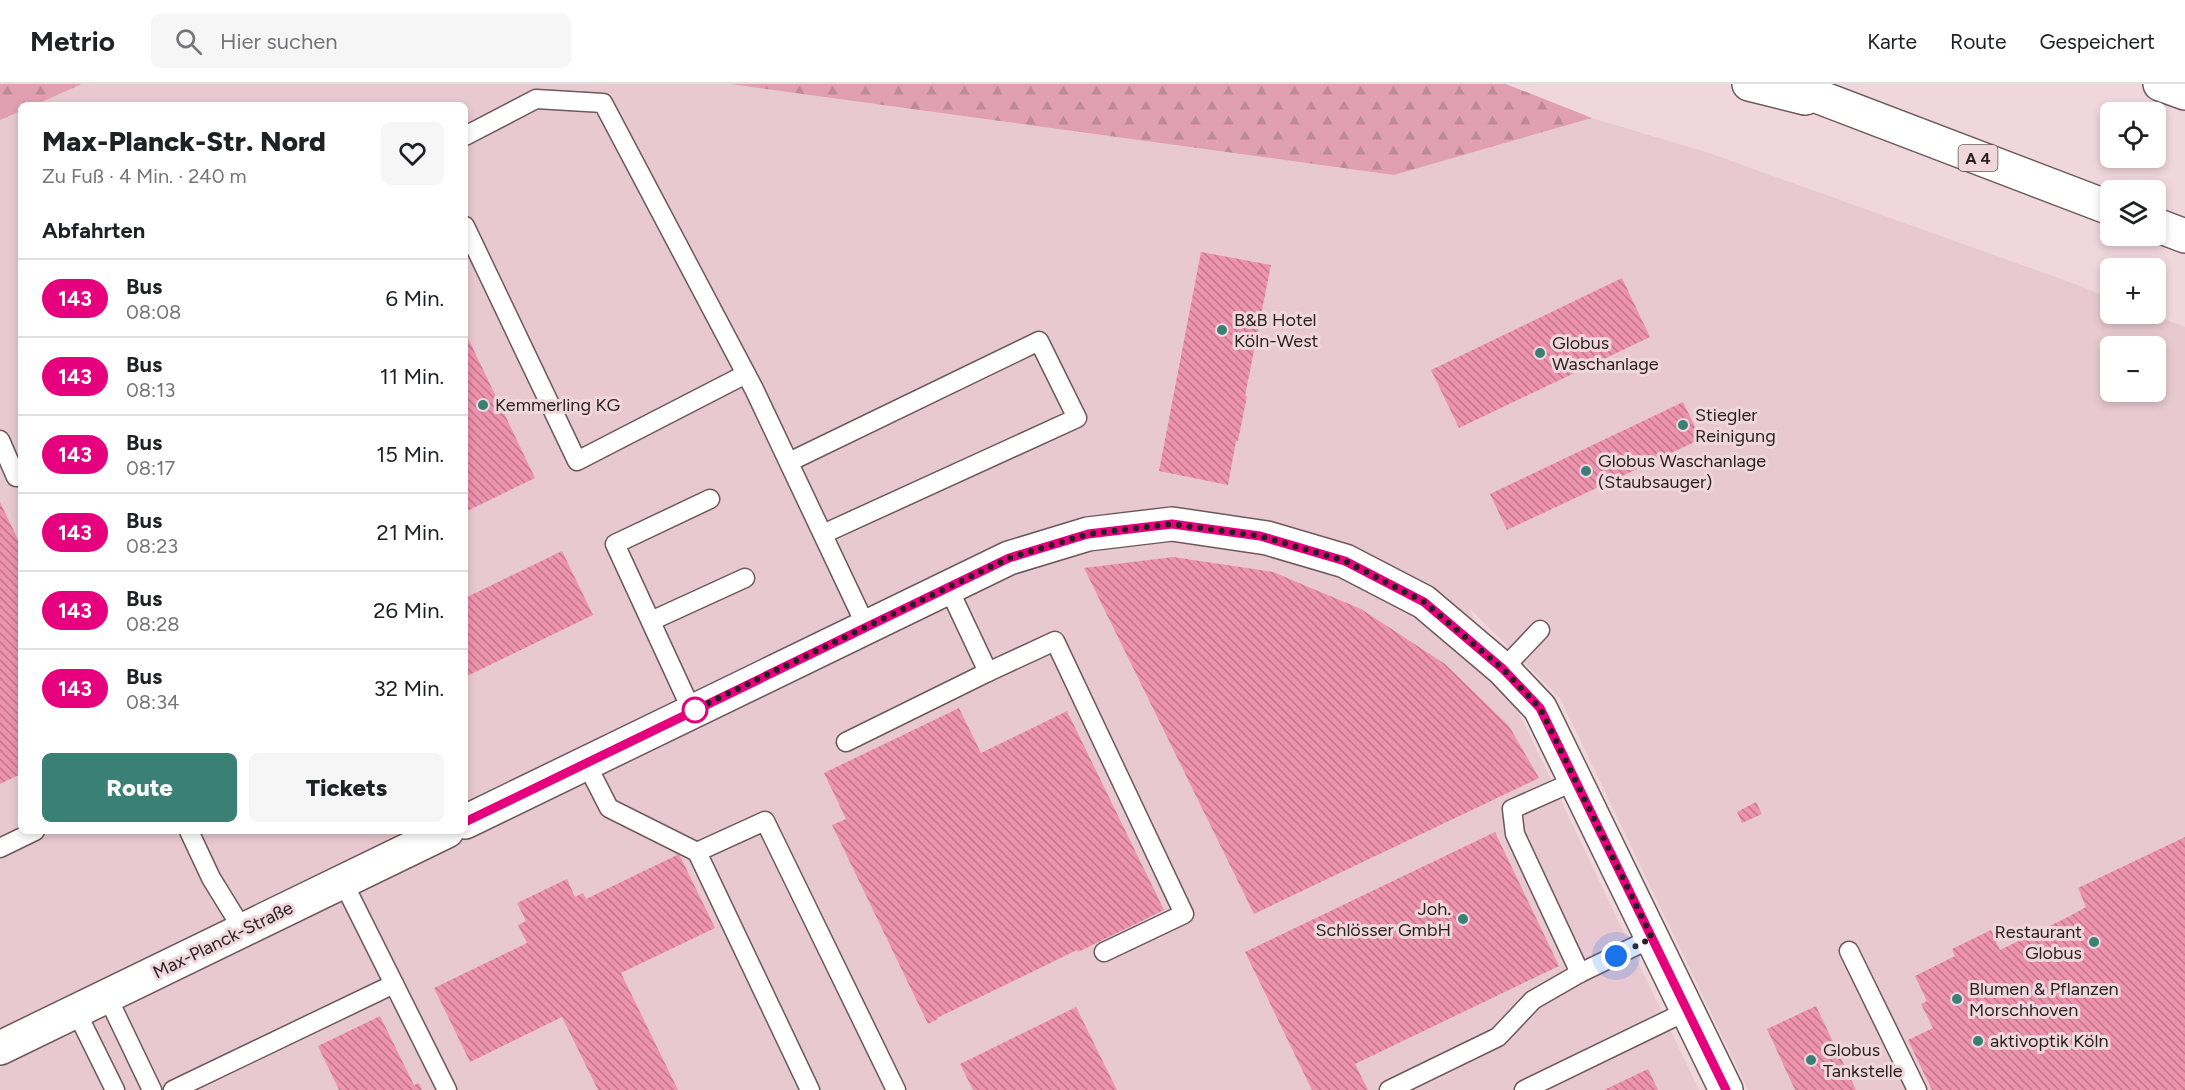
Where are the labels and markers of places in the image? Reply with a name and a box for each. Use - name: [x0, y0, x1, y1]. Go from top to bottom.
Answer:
- place label: B&B Hotel Köln-West: [1234, 309, 1319, 352]
- marker: B&B Hotel Köln-West: [1215, 323, 1229, 337]
- place label: Globus Waschanlage: [1552, 332, 1659, 375]
- marker: Globus Waschanlage: [1533, 346, 1547, 360]
- place label: Kemmerling KG: [495, 394, 620, 416]
- marker: Kemmerling KG: [476, 398, 490, 412]
- place label: Stiegler Reinigung: [1695, 404, 1776, 447]
- marker: Stiegler Reinigung: [1676, 418, 1690, 432]
- place label: Globus Waschanlage (Staubsauger): [1598, 450, 1766, 493]
- marker: Globus Waschanlage (Staubsauger): [1579, 464, 1593, 478]
- unlabelled marker: [682, 697, 708, 723]
- place label: Joh. Schlösser GmbH: [1316, 898, 1451, 941]
- marker: Joh. Schlösser GmbH: [1456, 912, 1470, 926]
- place label: Restaurant Globus: [1994, 921, 2082, 964]
- marker: Restaurant Globus: [2087, 935, 2101, 949]
- place label: Blumen & Pflanzen Morschhoven: [1969, 978, 2119, 1021]
- marker: Blumen & Pflanzen Morschhoven: [1950, 992, 1964, 1006]
- place label: aktivoptik Köln: [1990, 1030, 2109, 1052]
- marker: aktivoptik Köln: [1971, 1034, 1985, 1048]
- place label: Globus Tankstelle: [1823, 1039, 1903, 1082]
- marker: Globus Tankstelle: [1804, 1053, 1818, 1067]

